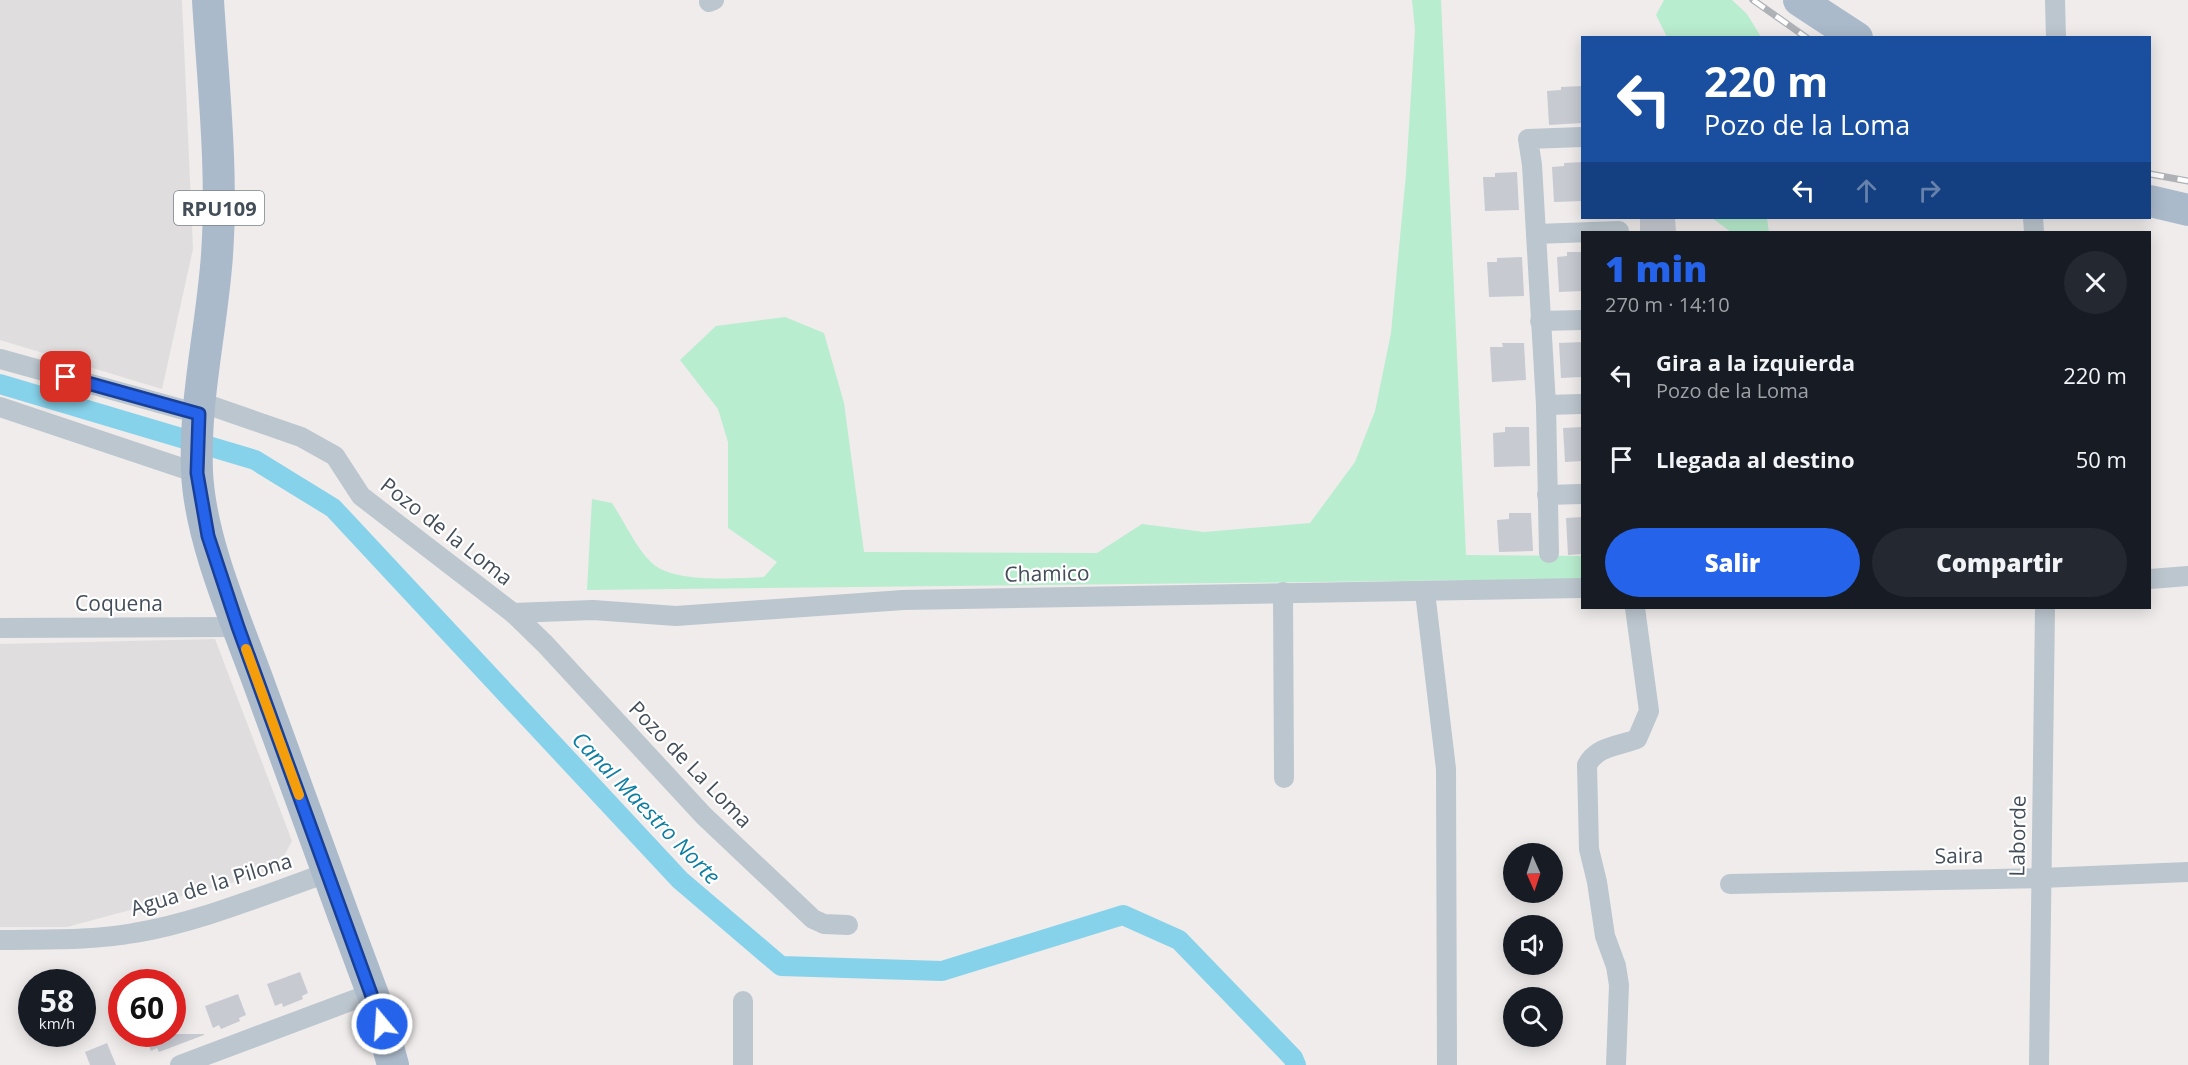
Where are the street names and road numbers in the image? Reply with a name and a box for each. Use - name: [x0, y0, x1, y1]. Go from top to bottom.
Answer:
- road number: RPU109: [174, 191, 264, 225]
- street label: Pozo de la Loma: [375, 471, 519, 591]
- street label: Chamico: [1004, 558, 1090, 588]
- street label: Coquena: [75, 589, 163, 617]
- street label: Pozo de La Loma: [623, 695, 759, 833]
- street label: Laborde: [2002, 795, 2032, 877]
- street label: Saira: [1934, 841, 1984, 869]
- street label: Agua de la Pilona: [127, 846, 295, 922]

